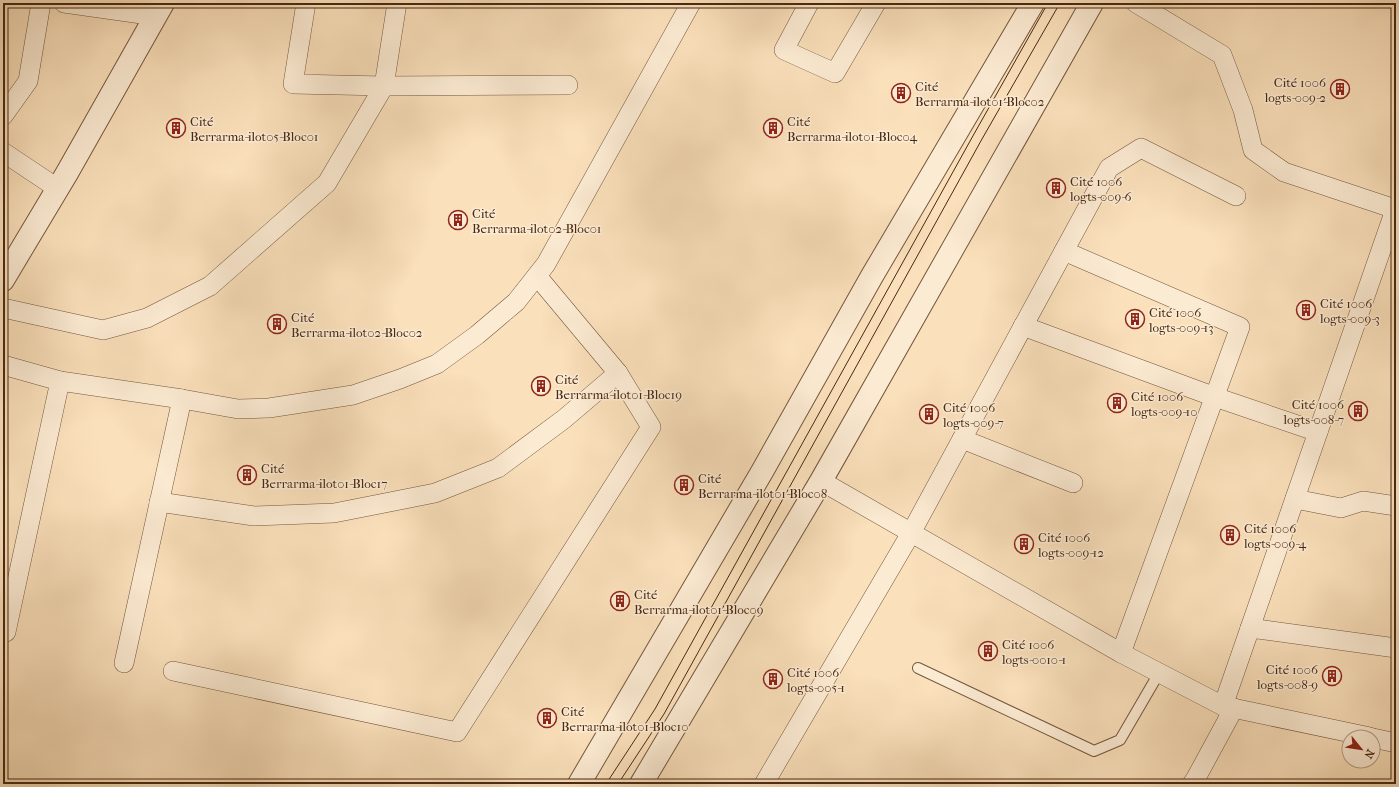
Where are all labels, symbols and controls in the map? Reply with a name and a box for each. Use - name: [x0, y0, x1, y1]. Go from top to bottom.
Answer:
- place label: Cité 1006 logts-009-2: [1264, 75, 1327, 105]
- building icon: Cité 1006 logts-009-2: [1329, 78, 1351, 100]
- place label: Cité Berrarma-ilot01-Bloc02: [915, 79, 1045, 109]
- building icon: Cité Berrarma-ilot01-Bloc02: [890, 82, 912, 104]
- place label: Cité Berrarma-ilot05-Bloc01: [190, 114, 318, 144]
- place label: Cité Berrarma-ilot01-Bloc04: [787, 114, 918, 144]
- building icon: Cité Berrarma-ilot05-Bloc01: [165, 117, 187, 139]
- building icon: Cité Berrarma-ilot01-Bloc04: [762, 117, 784, 139]
- place label: Cité 1006 logts-009-6: [1069, 174, 1133, 204]
- building icon: Cité 1006 logts-009-6: [1045, 177, 1067, 199]
- place label: Cité Berrarma-ilot02-Bloc01: [472, 206, 601, 236]
- building icon: Cité Berrarma-ilot02-Bloc01: [447, 209, 469, 231]
- place label: Cité 1006 logts-009-3: [1319, 296, 1380, 326]
- building icon: Cité 1006 logts-009-3: [1295, 299, 1317, 321]
- place label: Cité 1006 logts-009-13: [1148, 305, 1214, 335]
- building icon: Cité 1006 logts-009-13: [1124, 308, 1146, 330]
- place label: Cité Berrarma-ilot02-Bloc02: [291, 310, 423, 340]
- building icon: Cité Berrarma-ilot02-Bloc02: [266, 313, 288, 335]
- place label: Cité Berrarma-ilot01-Bloc19: [555, 372, 682, 402]
- building icon: Cité Berrarma-ilot01-Bloc19: [530, 375, 552, 397]
- place label: Cité 1006 logts-009-10: [1130, 389, 1197, 419]
- building icon: Cité 1006 logts-009-10: [1106, 392, 1128, 414]
- place label: Cité 1006 logts-008-7: [1282, 397, 1345, 427]
- place label: Cité 1006 logts-009-7: [942, 400, 1004, 430]
- building icon: Cité 1006 logts-008-7: [1347, 400, 1369, 422]
- building icon: Cité 1006 logts-009-7: [918, 403, 940, 425]
- place label: Cité Berrarma-ilot01-Bloc17: [261, 461, 387, 491]
- building icon: Cité Berrarma-ilot01-Bloc17: [236, 464, 258, 486]
- place label: Cité Berrarma-ilot01-Bloc08: [698, 471, 827, 501]
- building icon: Cité Berrarma-ilot01-Bloc08: [673, 474, 695, 496]
- place label: Cité 1006 logts-009-4: [1243, 521, 1307, 551]
- building icon: Cité 1006 logts-009-4: [1219, 524, 1241, 546]
- place label: Cité 1006 logts-009-12: [1037, 530, 1104, 560]
- building icon: Cité 1006 logts-009-12: [1013, 533, 1035, 555]
- place label: Cité Berrarma-ilot01-Bloc09: [634, 587, 764, 617]
- building icon: Cité Berrarma-ilot01-Bloc09: [609, 590, 631, 612]
- place label: Cité 1006 logts-0010-1: [1001, 637, 1066, 667]
- building icon: Cité 1006 logts-0010-1: [977, 640, 999, 662]
- place label: Cité 1006 logts-008-9: [1256, 662, 1319, 692]
- place label: Cité 1006 logts-005-1: [786, 665, 845, 695]
- building icon: Cité 1006 logts-008-9: [1321, 665, 1343, 687]
- building icon: Cité 1006 logts-005-1: [762, 668, 784, 690]
- place label: Cité Berrarma-ilot01-Bloc10: [561, 704, 688, 734]
- building icon: Cité Berrarma-ilot01-Bloc10: [536, 707, 558, 729]
- north arrow: [1341, 729, 1381, 769]
- text: N: [1361, 747, 1377, 761]

